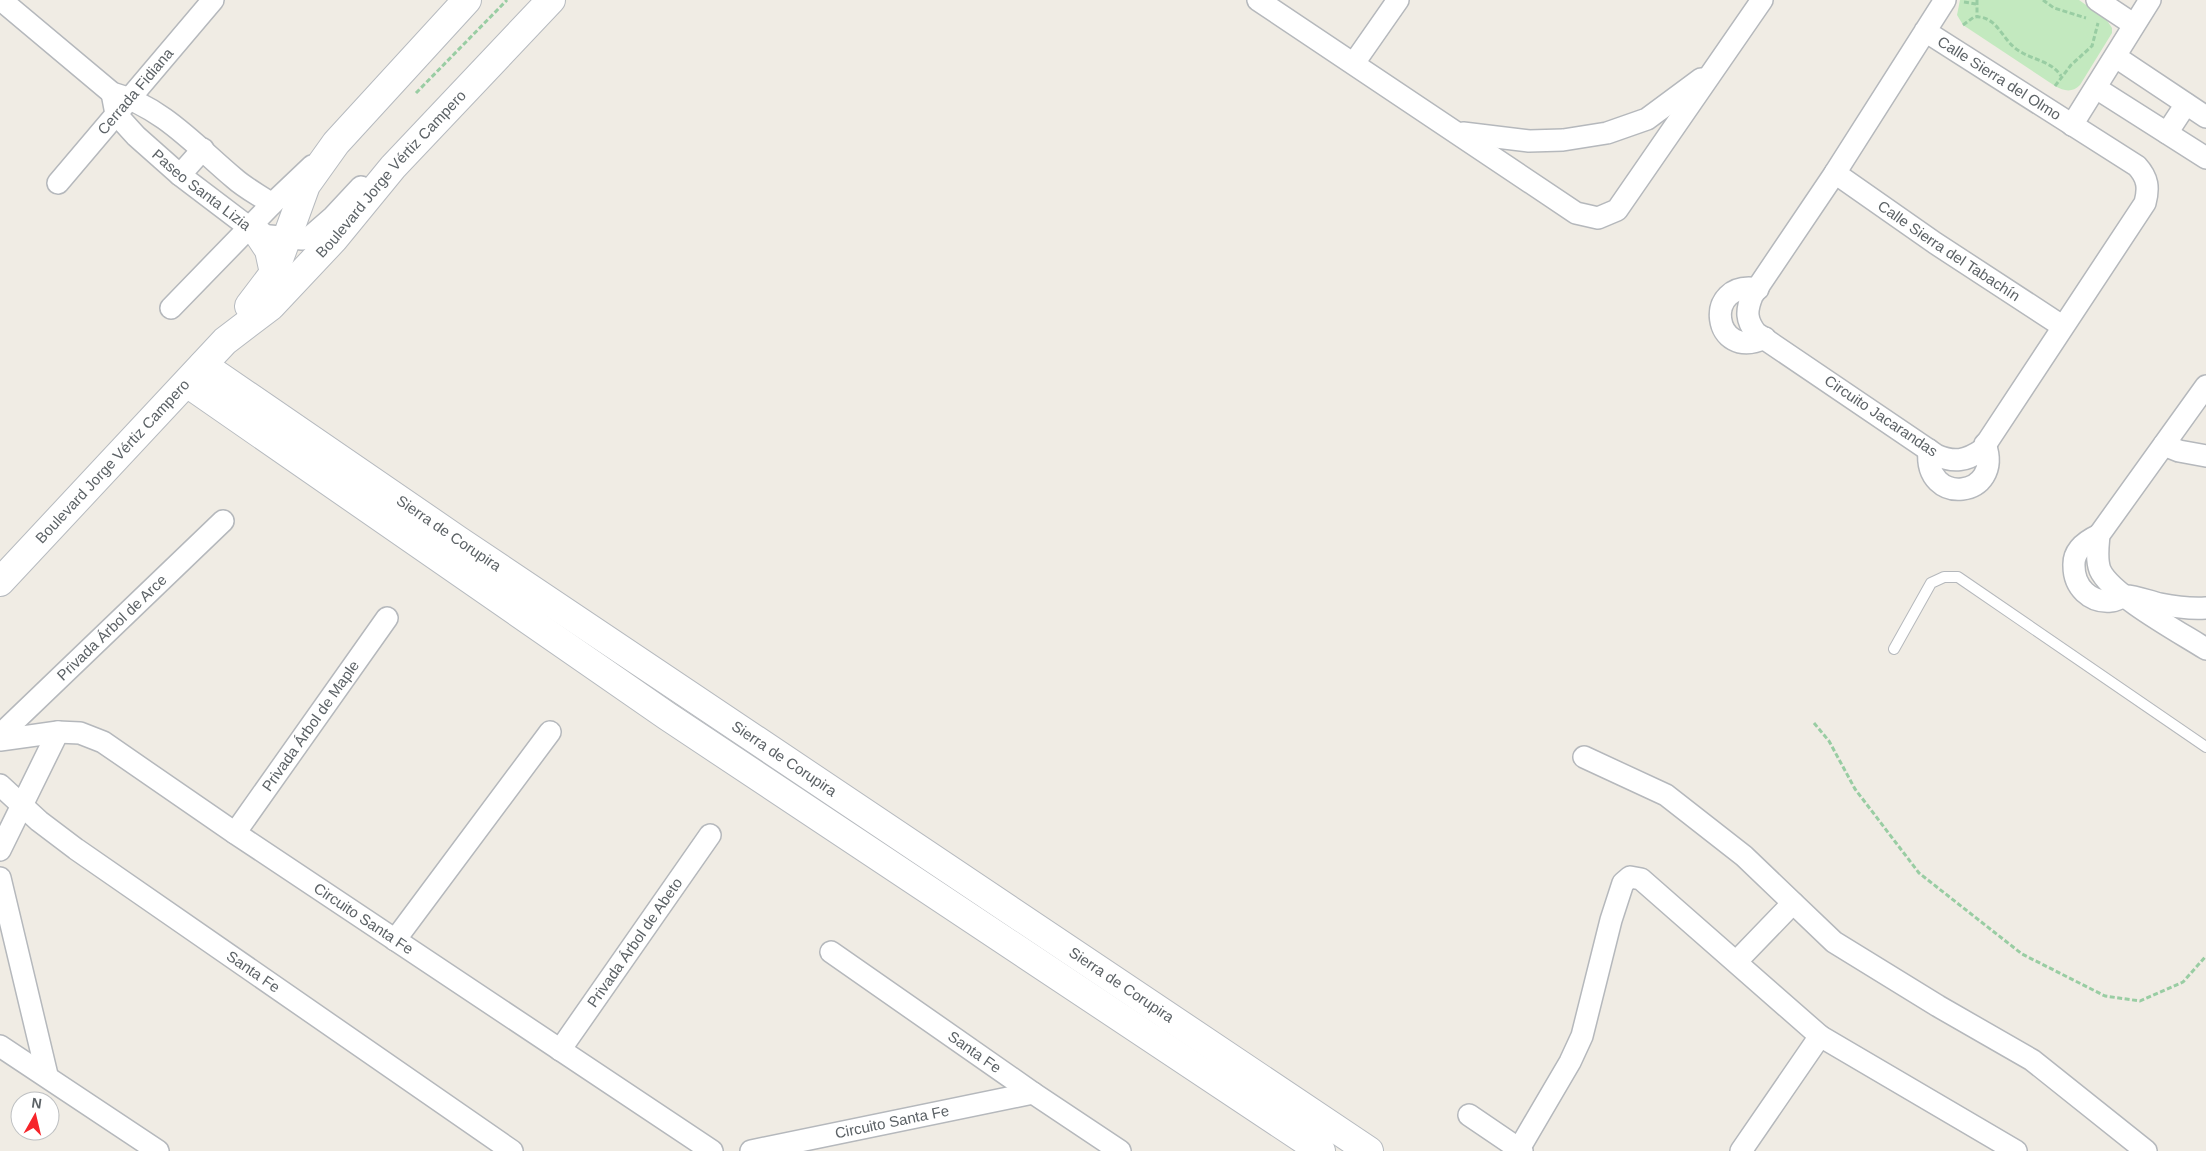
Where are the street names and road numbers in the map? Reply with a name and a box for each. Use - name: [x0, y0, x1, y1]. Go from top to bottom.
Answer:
- street label: Calle Sierra del Olmo: [1935, 32, 2064, 123]
- street label: Cerrada Fidiana: [94, 44, 177, 138]
- street label: Boulevard Jorge Vértiz Campero: [312, 87, 469, 261]
- street label: Paseo Santa Lizia: [149, 145, 255, 234]
- street label: Calle Sierra del Tabachín: [1875, 197, 2023, 304]
- street label: Circuito Jacarandas: [1822, 371, 1941, 460]
- street label: Boulevard Jorge Vértiz Campero: [32, 376, 193, 546]
- street label: Sierra de Corupira: [394, 492, 505, 575]
- street label: Privada Árbol de Arce: [53, 571, 170, 684]
- street label: Privada Árbol de Maple: [258, 657, 362, 794]
- street label: Sierra de Corupira: [729, 717, 841, 800]
- street label: Privada Árbol de Abeto: [584, 874, 685, 1010]
- street label: Circuito Santa Fe: [311, 879, 417, 957]
- street label: Sierra de Corupira: [1066, 943, 1178, 1026]
- street label: Santa Fe: [224, 947, 283, 996]
- street label: Santa Fe: [945, 1027, 1005, 1076]
- street label: Circuito Santa Fe: [833, 1101, 950, 1142]

